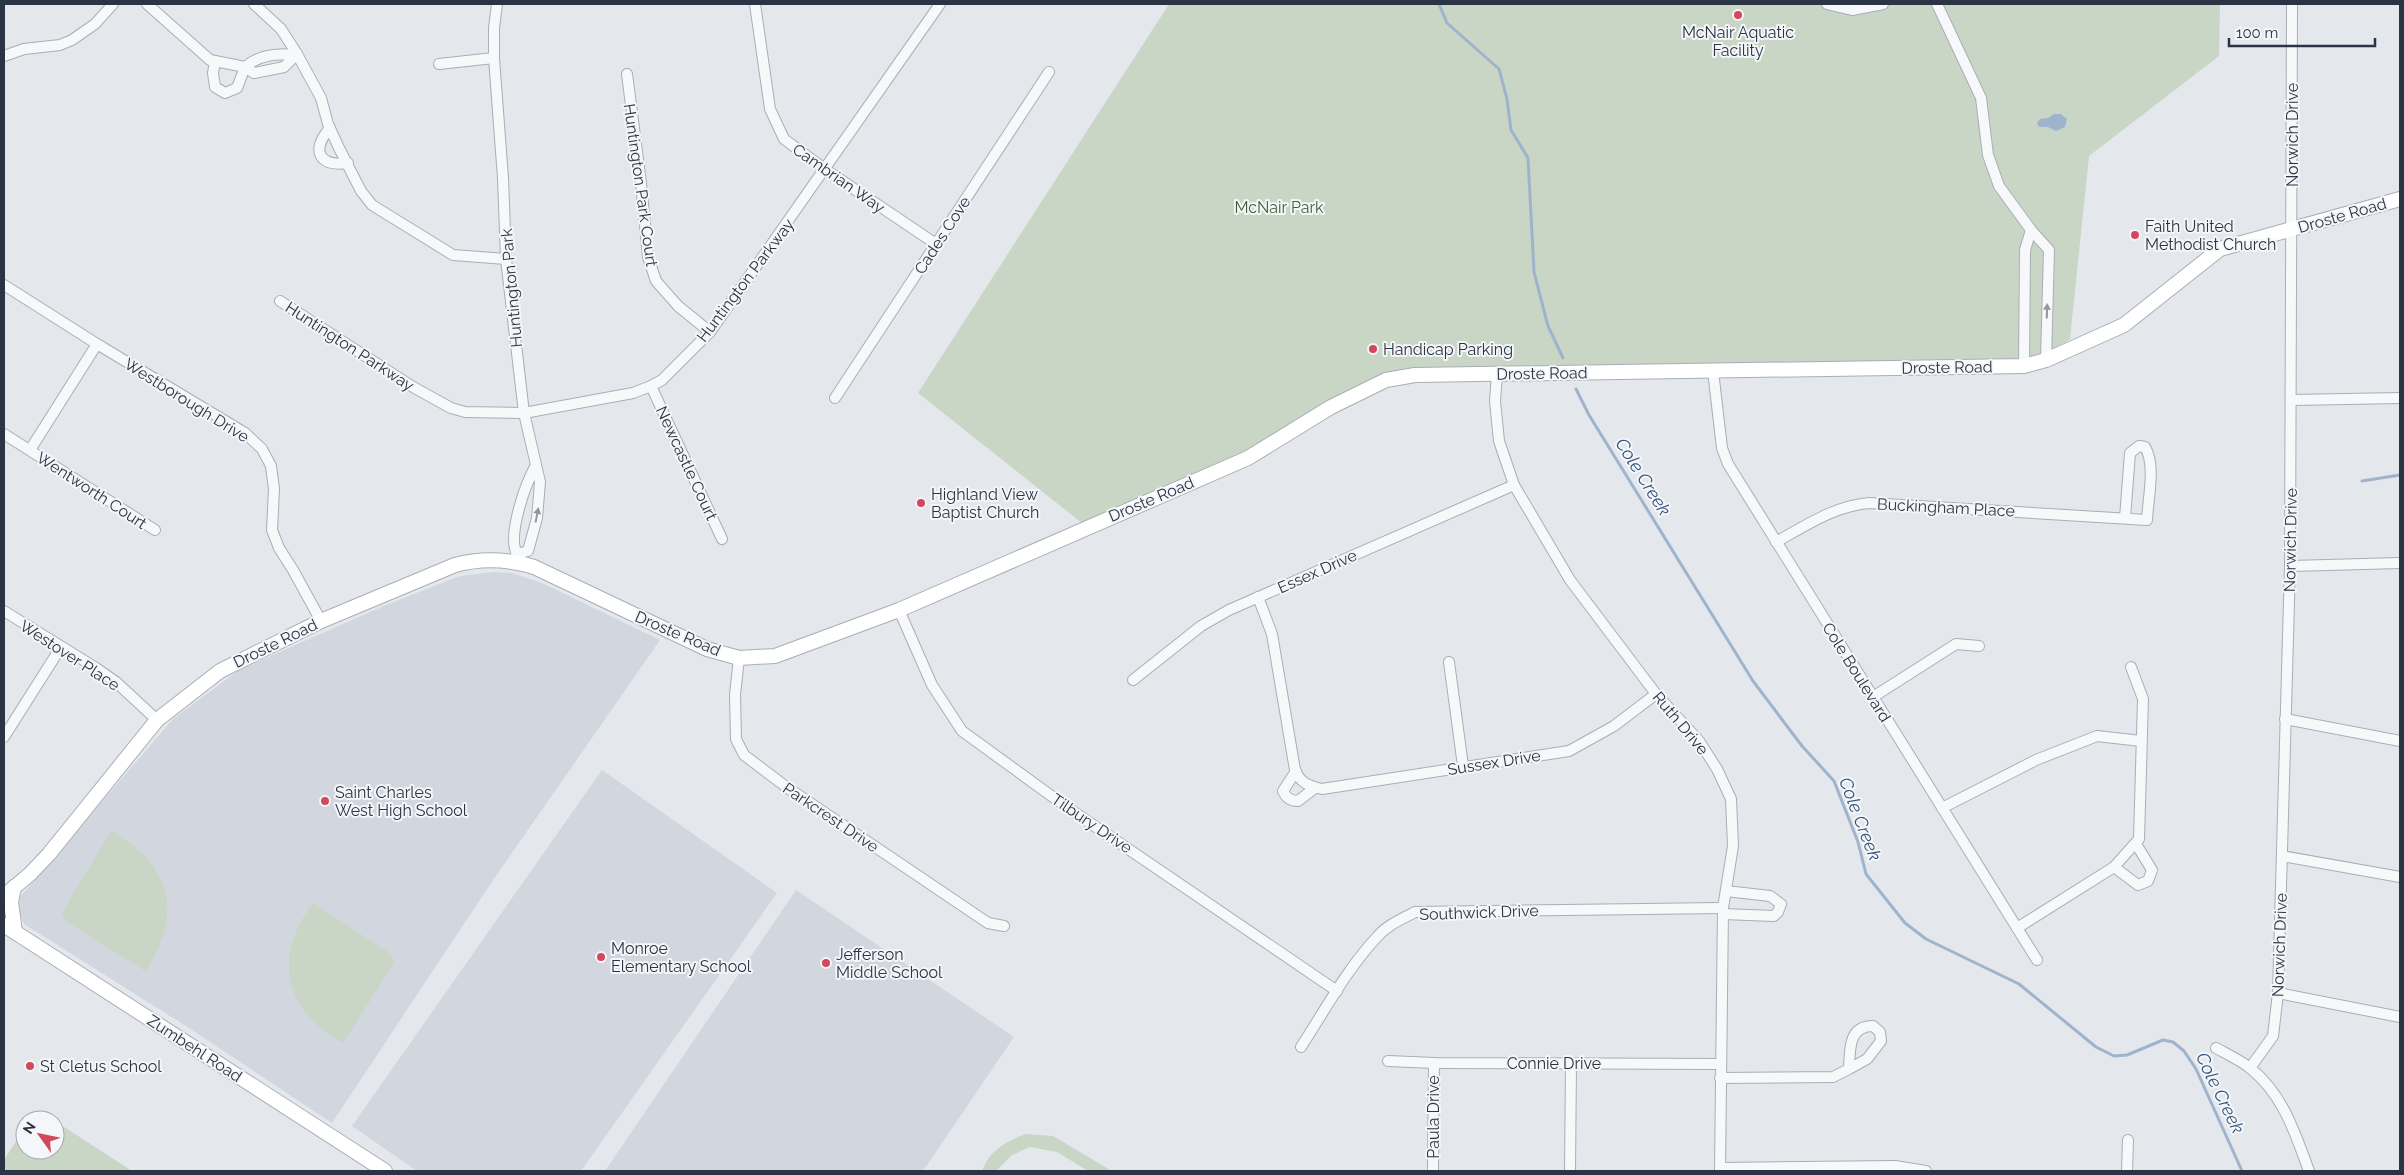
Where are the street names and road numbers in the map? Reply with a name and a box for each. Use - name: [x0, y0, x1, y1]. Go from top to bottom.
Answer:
- street label: Norwich Drive: [2283, 83, 2302, 187]
- street label: Huntington Park Court: [620, 102, 661, 268]
- street label: Cambrian Way: [789, 140, 889, 217]
- street label: Cades Cove: [910, 193, 975, 278]
- street label: Droste Road: [2296, 194, 2389, 237]
- street label: Huntington Parkway: [693, 215, 798, 346]
- street label: Huntington Park: [497, 227, 526, 348]
- street label: Huntington Parkway: [282, 298, 418, 395]
- street label: Westborough Drive: [121, 354, 253, 446]
- street label: Droste Road: [1901, 357, 1993, 378]
- street label: Droste Road: [1496, 363, 1588, 384]
- street label: Newcastle Court: [652, 403, 722, 524]
- street label: Wentworth Court: [33, 448, 151, 533]
- street label: Droste Road: [1106, 473, 1197, 526]
- street label: Norwich Drive: [2280, 488, 2301, 592]
- street label: Buckingham Place: [1877, 494, 2015, 521]
- street label: Essex Drive: [1275, 546, 1360, 597]
- street label: Droste Road: [632, 607, 723, 660]
- street label: Droste Road: [230, 615, 320, 672]
- street label: Westover Place: [16, 616, 123, 695]
- street label: Cole Boulevard: [1818, 619, 1895, 726]
- street label: Ruth Drive: [1649, 688, 1713, 759]
- street label: Sussex Drive: [1446, 746, 1542, 779]
- street label: Parkcrest Drive: [779, 778, 882, 856]
- street label: Tilbury Drive: [1048, 790, 1136, 857]
- street label: Norwich Drive: [2268, 893, 2291, 997]
- street label: Southwick Drive: [1419, 901, 1539, 924]
- street label: Zumbehl Road: [144, 1011, 246, 1086]
- street label: Connie Drive: [1507, 1054, 1601, 1073]
- street label: Paula Drive: [1424, 1075, 1443, 1159]

